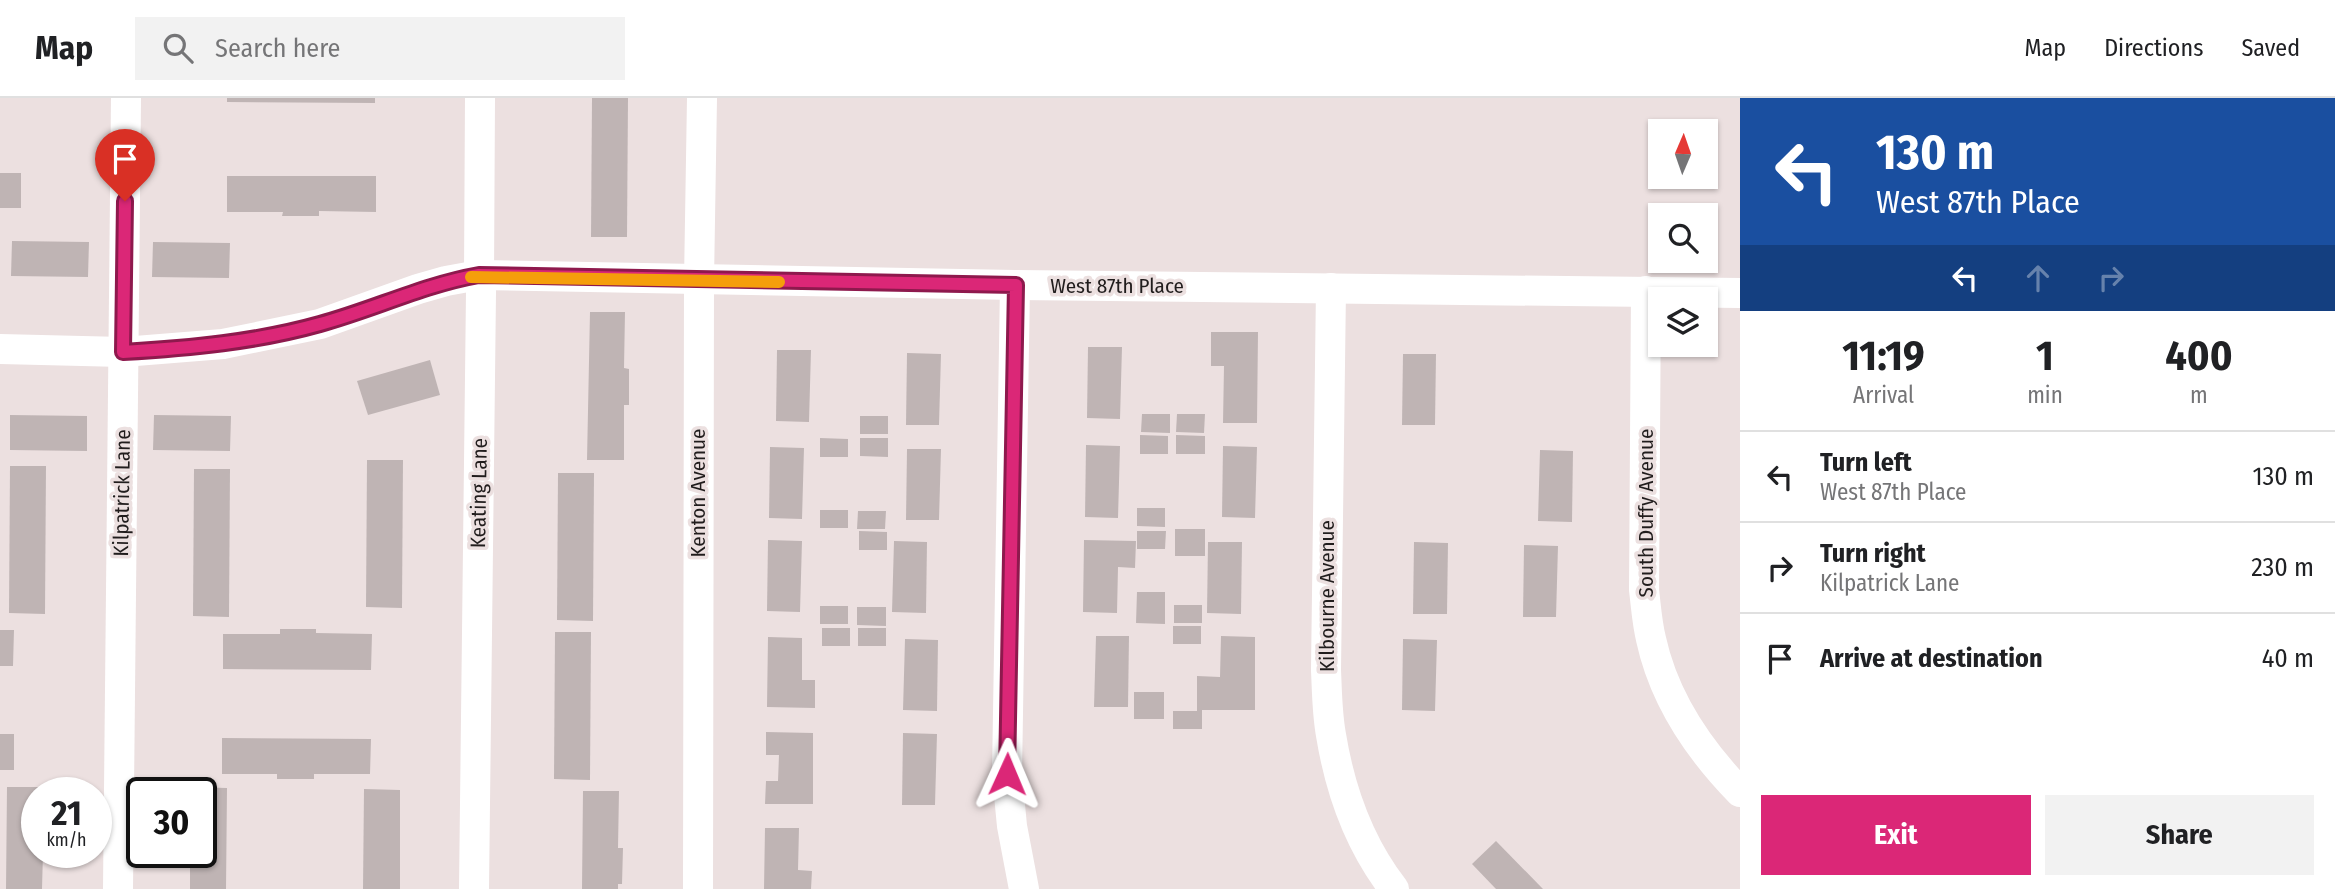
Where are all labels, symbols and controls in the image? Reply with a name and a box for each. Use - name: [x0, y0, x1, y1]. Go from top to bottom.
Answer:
- search box: [135, 17, 625, 80]
- text: Map: [35, 28, 93, 68]
- icon: search: [159, 29, 197, 67]
- text: Search here: [215, 33, 340, 64]
- text: Map: [2025, 34, 2066, 62]
- text: Directions: [2104, 34, 2203, 62]
- text: Saved: [2241, 34, 2300, 62]
- north arrow: [1648, 119, 1718, 189]
- map controls: [1648, 119, 1718, 357]
- text: 130 m: [1876, 123, 1994, 182]
- icon: left: [1761, 126, 1852, 217]
- pin: [95, 129, 155, 201]
- icon: arrive: [106, 140, 144, 178]
- text: West 87th Place: [1876, 183, 2080, 221]
- button: search: [1648, 203, 1718, 273]
- icon: left: [1946, 259, 1984, 297]
- icon: ahead: [2019, 259, 2057, 297]
- icon: right: [2092, 259, 2130, 297]
- street label: West 87th Place: [1050, 273, 1184, 299]
- button: layers: [1648, 287, 1718, 357]
- text: 11:19: [1842, 331, 1925, 381]
- text: 1: [2036, 331, 2054, 381]
- text: 400: [2165, 331, 2233, 381]
- text: Arrival: [1853, 381, 1914, 409]
- text: min: [2027, 381, 2063, 409]
- text: m: [2190, 381, 2208, 409]
- street label: Kilpatrick Lane: [108, 429, 136, 557]
- street label: Kenton Avenue: [685, 429, 711, 557]
- street label: South Duffy Avenue: [1633, 429, 1659, 597]
- street label: Keating Lane: [465, 438, 493, 548]
- text: Turn left: [1820, 447, 1912, 478]
- icon: left: [1761, 458, 1799, 496]
- text: 130 m: [2252, 461, 2314, 492]
- text: West 87th Place: [1820, 478, 1966, 506]
- street label: Kilbourne Avenue: [1314, 520, 1340, 672]
- text: Turn right: [1820, 538, 1926, 569]
- icon: right: [1761, 549, 1799, 587]
- text: 230 m: [2251, 552, 2314, 583]
- text: Kilpatrick Lane: [1820, 569, 1959, 597]
- icon: arrive: [1761, 640, 1799, 678]
- text: Arrive at destination: [1820, 643, 2043, 674]
- text: 40 m: [2262, 643, 2314, 674]
- position arrow: [970, 737, 1044, 811]
- speed limit sign: 30: [126, 777, 217, 868]
- text: 21: [51, 792, 82, 834]
- button: Exit: [1761, 795, 2031, 875]
- button: Share: [2045, 795, 2314, 875]
- text: km/h: [46, 829, 87, 851]

